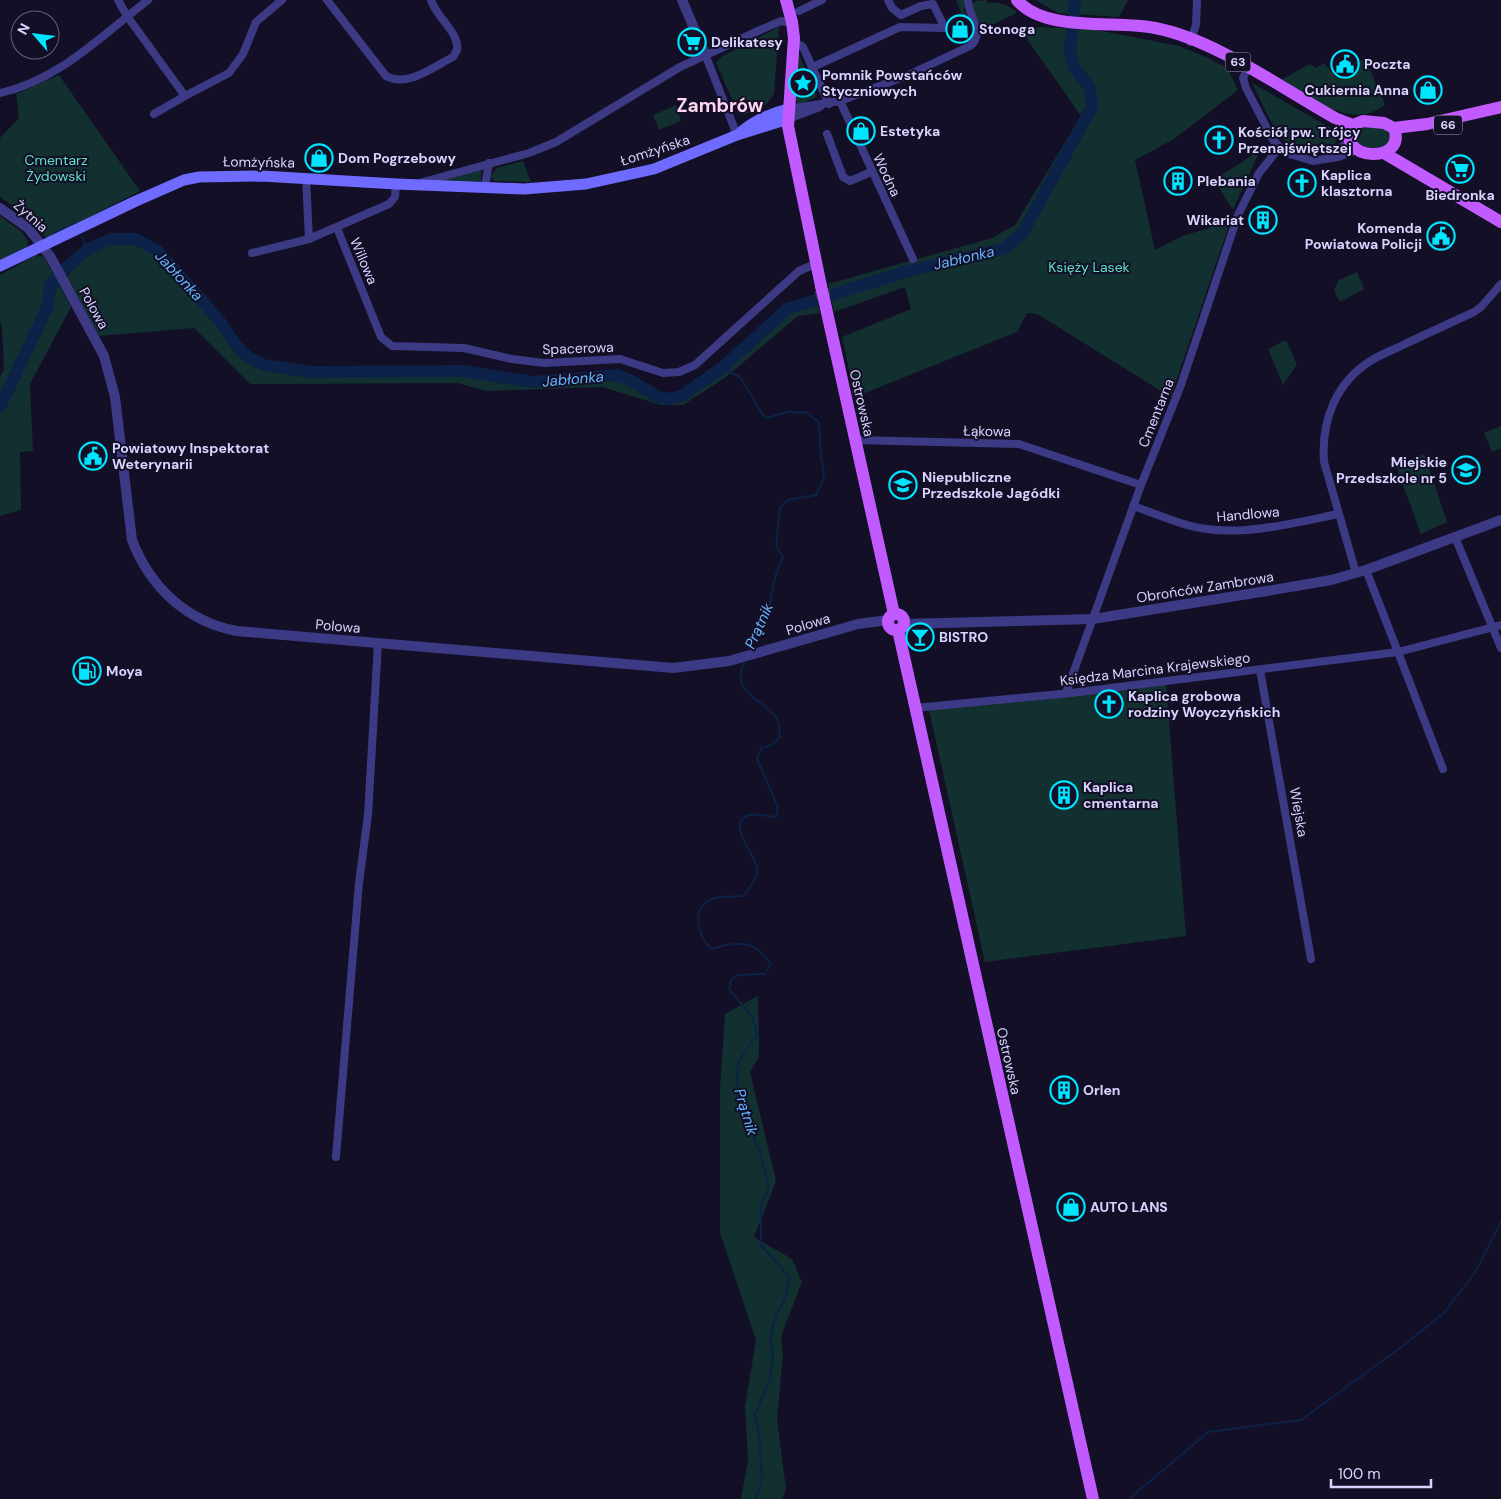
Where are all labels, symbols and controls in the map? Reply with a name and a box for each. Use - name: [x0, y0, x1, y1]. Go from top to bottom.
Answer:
- north arrow: [10, 10, 60, 60]
- shop icon: Stonoga: [945, 14, 975, 44]
- text: N: [13, 20, 34, 38]
- place label: Stonoga: [979, 20, 1035, 38]
- supermarket icon: Delikatesy: [677, 27, 707, 57]
- place label: Delikatesy: [711, 33, 783, 51]
- public building icon: Poczta: [1330, 49, 1360, 79]
- road number: 63: [1226, 52, 1250, 72]
- place label: Poczta: [1364, 55, 1410, 73]
- place label: Pomnik Powstańców Styczniowych: [822, 66, 963, 100]
- place icon: Pomnik Powstańców Styczniowych: [788, 68, 818, 98]
- shop icon: Cukiernia Anna: [1413, 75, 1443, 105]
- place label: Cukiernia Anna: [1305, 81, 1409, 99]
- district label: Zambrów: [677, 93, 764, 118]
- shop icon: Estetyka: [846, 116, 876, 146]
- road number: 66: [1434, 116, 1462, 134]
- place label: Estetyka: [880, 122, 940, 140]
- place label: Kościół pw. Trójcy Przenajświętszej: [1238, 123, 1361, 157]
- church icon: Kościół pw. Trójcy Przenajświętszej: [1204, 125, 1234, 155]
- street label: Łomżyńska: [618, 130, 692, 170]
- shop icon: Dom Pogrzebowy: [304, 143, 334, 173]
- place label: Dom Pogrzebowy: [338, 149, 457, 167]
- park label: Cmentarz Żydowski: [24, 151, 88, 185]
- street label: Wodna: [869, 151, 905, 199]
- street label: Łomżyńska: [223, 152, 295, 172]
- supermarket icon: Biedronka: [1445, 154, 1475, 184]
- building icon: Plebania: [1163, 166, 1193, 196]
- place label: Kaplica klasztorna: [1321, 166, 1392, 200]
- church icon: Kaplica klasztorna: [1287, 168, 1317, 198]
- place label: Plebania: [1197, 172, 1256, 190]
- place label: Biedronka: [1425, 186, 1495, 204]
- street label: Żytnia: [10, 196, 52, 236]
- building icon: Wikariat: [1248, 205, 1278, 235]
- place label: Wikariat: [1186, 211, 1244, 229]
- place label: Komenda Powiatowa Policji: [1305, 219, 1422, 253]
- public building icon: Komenda Powiatowa Policji: [1426, 221, 1456, 251]
- street label: Willowa: [346, 235, 382, 287]
- water label: Jabłonka: [932, 241, 996, 275]
- water label: Jabłonka: [151, 247, 207, 305]
- park label: Księży Lasek: [1048, 258, 1130, 276]
- street label: Polowa: [75, 284, 113, 332]
- street label: Spacerowa: [542, 338, 614, 358]
- water label: Jabłonka: [541, 366, 605, 392]
- street label: Ostrowska: [846, 368, 878, 438]
- street label: Cmentarna: [1134, 376, 1178, 450]
- street label: Łąkowa: [963, 422, 1011, 440]
- place label: Powiatowy Inspektorat Weterynarii: [112, 439, 269, 473]
- public building icon: Powiatowy Inspektorat Weterynarii: [78, 441, 108, 471]
- place label: Miejskie Przedszkole nr 5: [1336, 453, 1447, 487]
- school or university icon: Miejskie Przedszkole nr 5: [1451, 455, 1481, 485]
- place label: Niepubliczne Przedszkole Jagódki: [922, 468, 1060, 502]
- school or university icon: Niepubliczne Przedszkole Jagódki: [888, 470, 918, 500]
- street label: Handlowa: [1216, 502, 1280, 526]
- street label: Obrońców Zambrowa: [1135, 567, 1275, 607]
- water label: Prątnik: [740, 600, 778, 652]
- street label: Polowa: [784, 609, 832, 639]
- street label: Polowa: [315, 615, 361, 637]
- bar icon: BISTRO: [905, 622, 935, 652]
- place label: BISTRO: [939, 628, 988, 646]
- street label: Księdza Marcina Krajewskiego: [1059, 648, 1251, 690]
- fuel station icon: Moya: [72, 656, 102, 686]
- place label: Moya: [106, 662, 142, 680]
- place label: Kaplica grobowa rodziny Woyczyńskich: [1128, 687, 1280, 721]
- church icon: Kaplica grobowa rodziny Woyczyńskich: [1094, 689, 1124, 719]
- place label: Kaplica cmentarna: [1083, 778, 1159, 812]
- building icon: Kaplica cmentarna: [1049, 780, 1079, 810]
- street label: Wiejska: [1286, 786, 1312, 838]
- street label: Ostrowska: [993, 1026, 1025, 1096]
- building icon: Orlen: [1049, 1075, 1079, 1105]
- place label: Orlen: [1083, 1081, 1121, 1099]
- water label: Prątnik: [729, 1086, 763, 1138]
- shop icon: AUTO LANS: [1056, 1192, 1086, 1222]
- place label: AUTO LANS: [1090, 1198, 1168, 1216]
- scale bar: [1331, 1456, 1431, 1488]
- text: 100 m: [1338, 1464, 1381, 1484]

